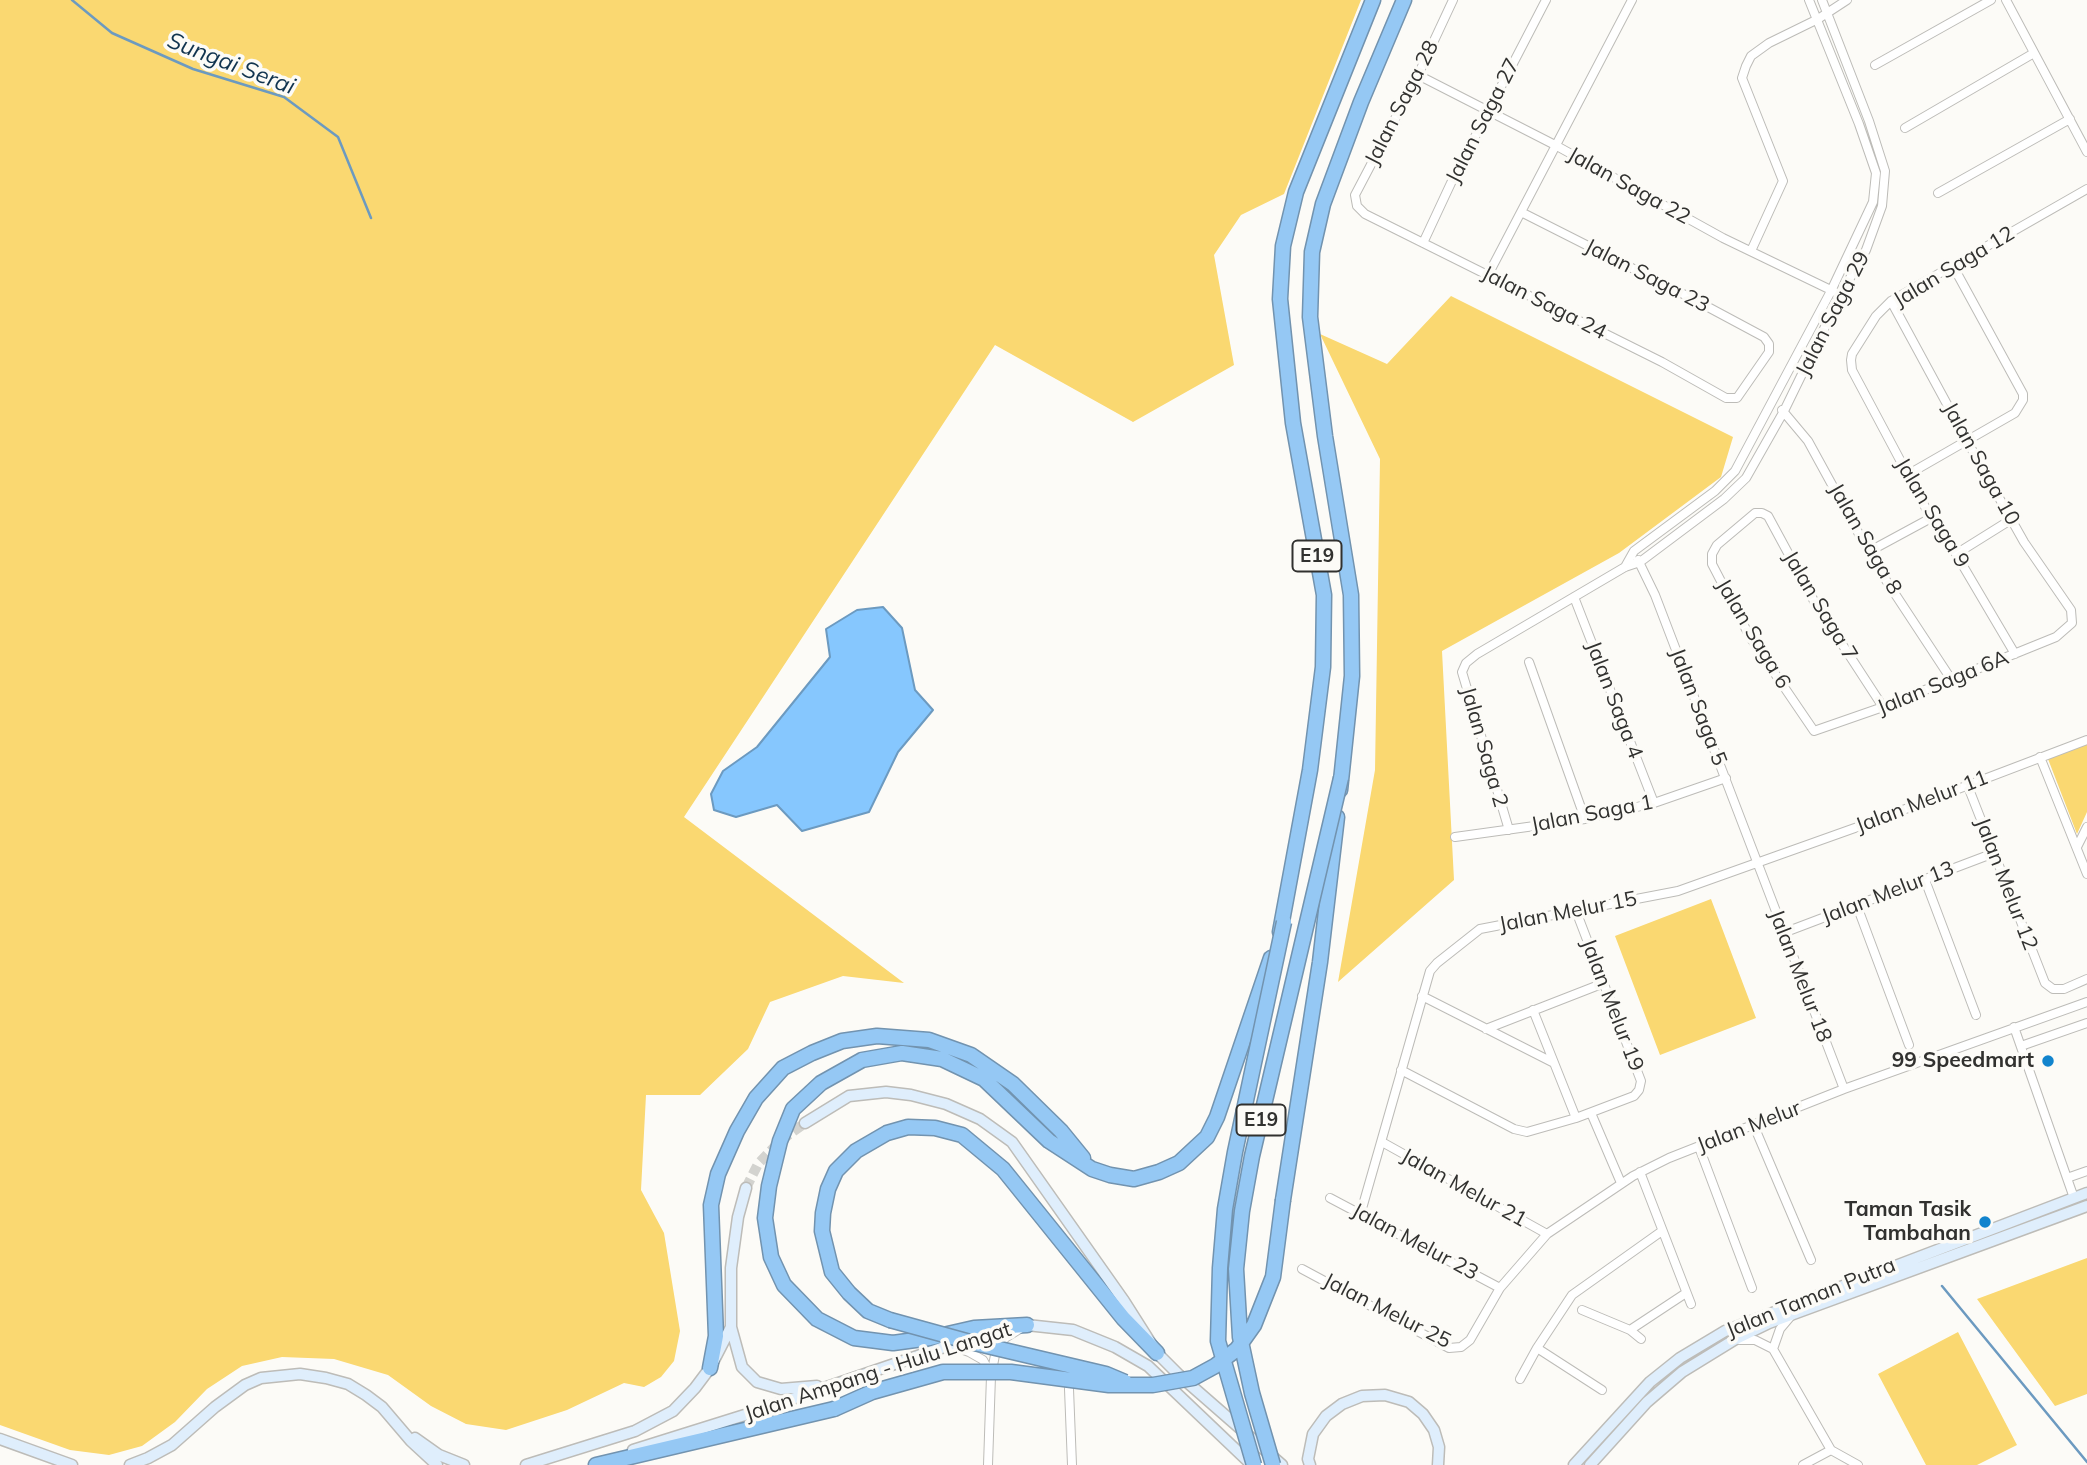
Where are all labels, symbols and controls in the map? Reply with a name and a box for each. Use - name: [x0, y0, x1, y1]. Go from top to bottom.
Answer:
- water label: Sungai Serai: [163, 27, 299, 101]
- street label: Jalan Saga 28: [1360, 36, 1444, 170]
- street label: Jalan Saga 27: [1441, 54, 1525, 188]
- street label: Jalan Saga 22: [1563, 142, 1695, 230]
- street label: Jalan Saga 12: [1889, 221, 2019, 313]
- street label: Jalan Saga 23: [1580, 234, 1714, 318]
- street label: Jalan Saga 29: [1791, 247, 1875, 381]
- street label: Jalan Saga 24: [1477, 261, 1611, 345]
- street label: Jalan Saga 10: [1937, 398, 2025, 530]
- street label: Jalan Saga 9: [1889, 453, 1975, 573]
- street label: Jalan Saga 8: [1823, 479, 1907, 599]
- road number: E19: [1292, 540, 1342, 572]
- street label: Jalan Saga 7: [1777, 546, 1863, 666]
- street label: Jalan Saga 6: [1710, 574, 1796, 694]
- street label: Jalan Saga 4: [1580, 638, 1648, 762]
- street label: Jalan Saga 5: [1664, 645, 1732, 769]
- street label: Jalan Saga 6A: [1874, 645, 2012, 721]
- street label: Jalan Saga 2: [1455, 684, 1513, 810]
- street label: Jalan Melur 11: [1852, 765, 1992, 839]
- street label: Jalan Saga 1: [1529, 790, 1655, 838]
- street label: Jalan Melur 12: [1969, 814, 2043, 954]
- street label: Jalan Melur 13: [1818, 856, 1958, 930]
- street label: Jalan Melur 15: [1497, 886, 1639, 938]
- street label: Jalan Melur 18: [1763, 906, 1837, 1046]
- street label: Jalan Melur 19: [1575, 935, 1649, 1075]
- place label: 99 Speedmart: [1892, 1048, 2034, 1074]
- marker: 99 Speedmart: [2040, 1053, 2056, 1069]
- street label: Jalan Melur: [1694, 1096, 1804, 1158]
- road number: E19: [1236, 1104, 1286, 1136]
- street label: Jalan Melur 21: [1397, 1143, 1531, 1233]
- place label: Taman Tasik Tambahan: [1844, 1197, 1971, 1247]
- street label: Jalan Melur 23: [1347, 1198, 1483, 1286]
- marker: Taman Tasik Tambahan: [1977, 1214, 1993, 1230]
- street label: Jalan Taman Putra: [1723, 1253, 1899, 1343]
- street label: Jalan Melur 25: [1319, 1268, 1455, 1354]
- street label: Jalan Ampang - Hulu Langat: [742, 1317, 1014, 1427]

